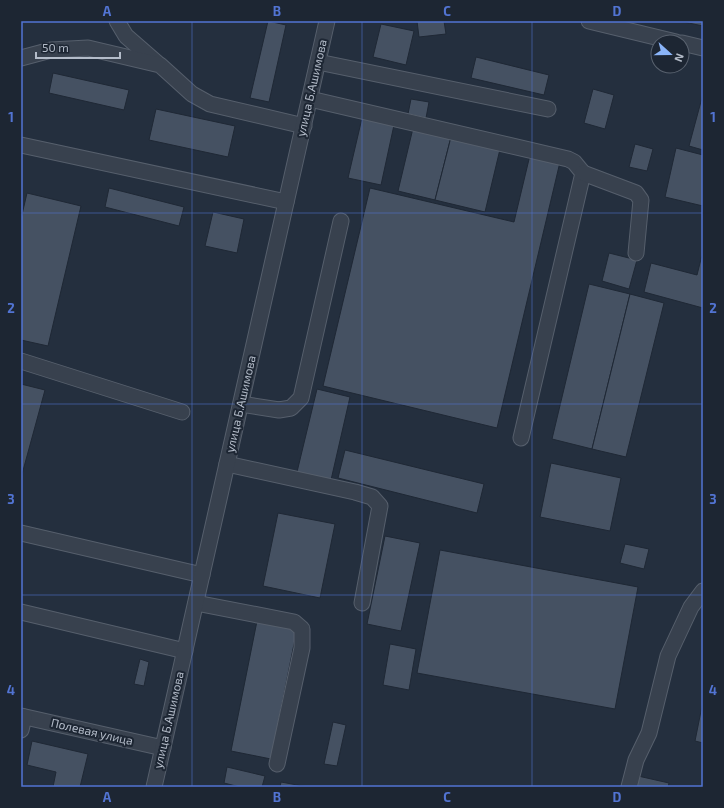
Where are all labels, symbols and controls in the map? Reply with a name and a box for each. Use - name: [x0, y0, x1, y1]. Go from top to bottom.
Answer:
- text: A: [103, 3, 112, 19]
- text: B: [273, 3, 281, 19]
- text: C: [443, 3, 451, 19]
- text: D: [613, 3, 622, 19]
- scale bar: [36, 34, 120, 60]
- north arrow: [650, 34, 690, 74]
- street label: улица Б.Ашимова: [293, 38, 330, 138]
- text: 50 m: [42, 40, 69, 54]
- text: N: [672, 52, 687, 64]
- text: 1: [8, 109, 14, 125]
- text: 1: [710, 109, 716, 125]
- text: 2: [7, 300, 15, 316]
- text: 2: [709, 300, 717, 316]
- street label: улица Б.Ашимова: [222, 354, 259, 454]
- text: 3: [7, 491, 15, 507]
- text: 3: [709, 491, 717, 507]
- street label: улица Б.Ашимова: [150, 670, 187, 770]
- text: 4: [7, 682, 15, 698]
- text: 4: [709, 682, 717, 698]
- street label: Полевая улица: [50, 715, 135, 748]
- text: A: [103, 789, 112, 805]
- text: B: [273, 789, 281, 805]
- text: C: [443, 789, 451, 805]
- text: D: [613, 789, 622, 805]

